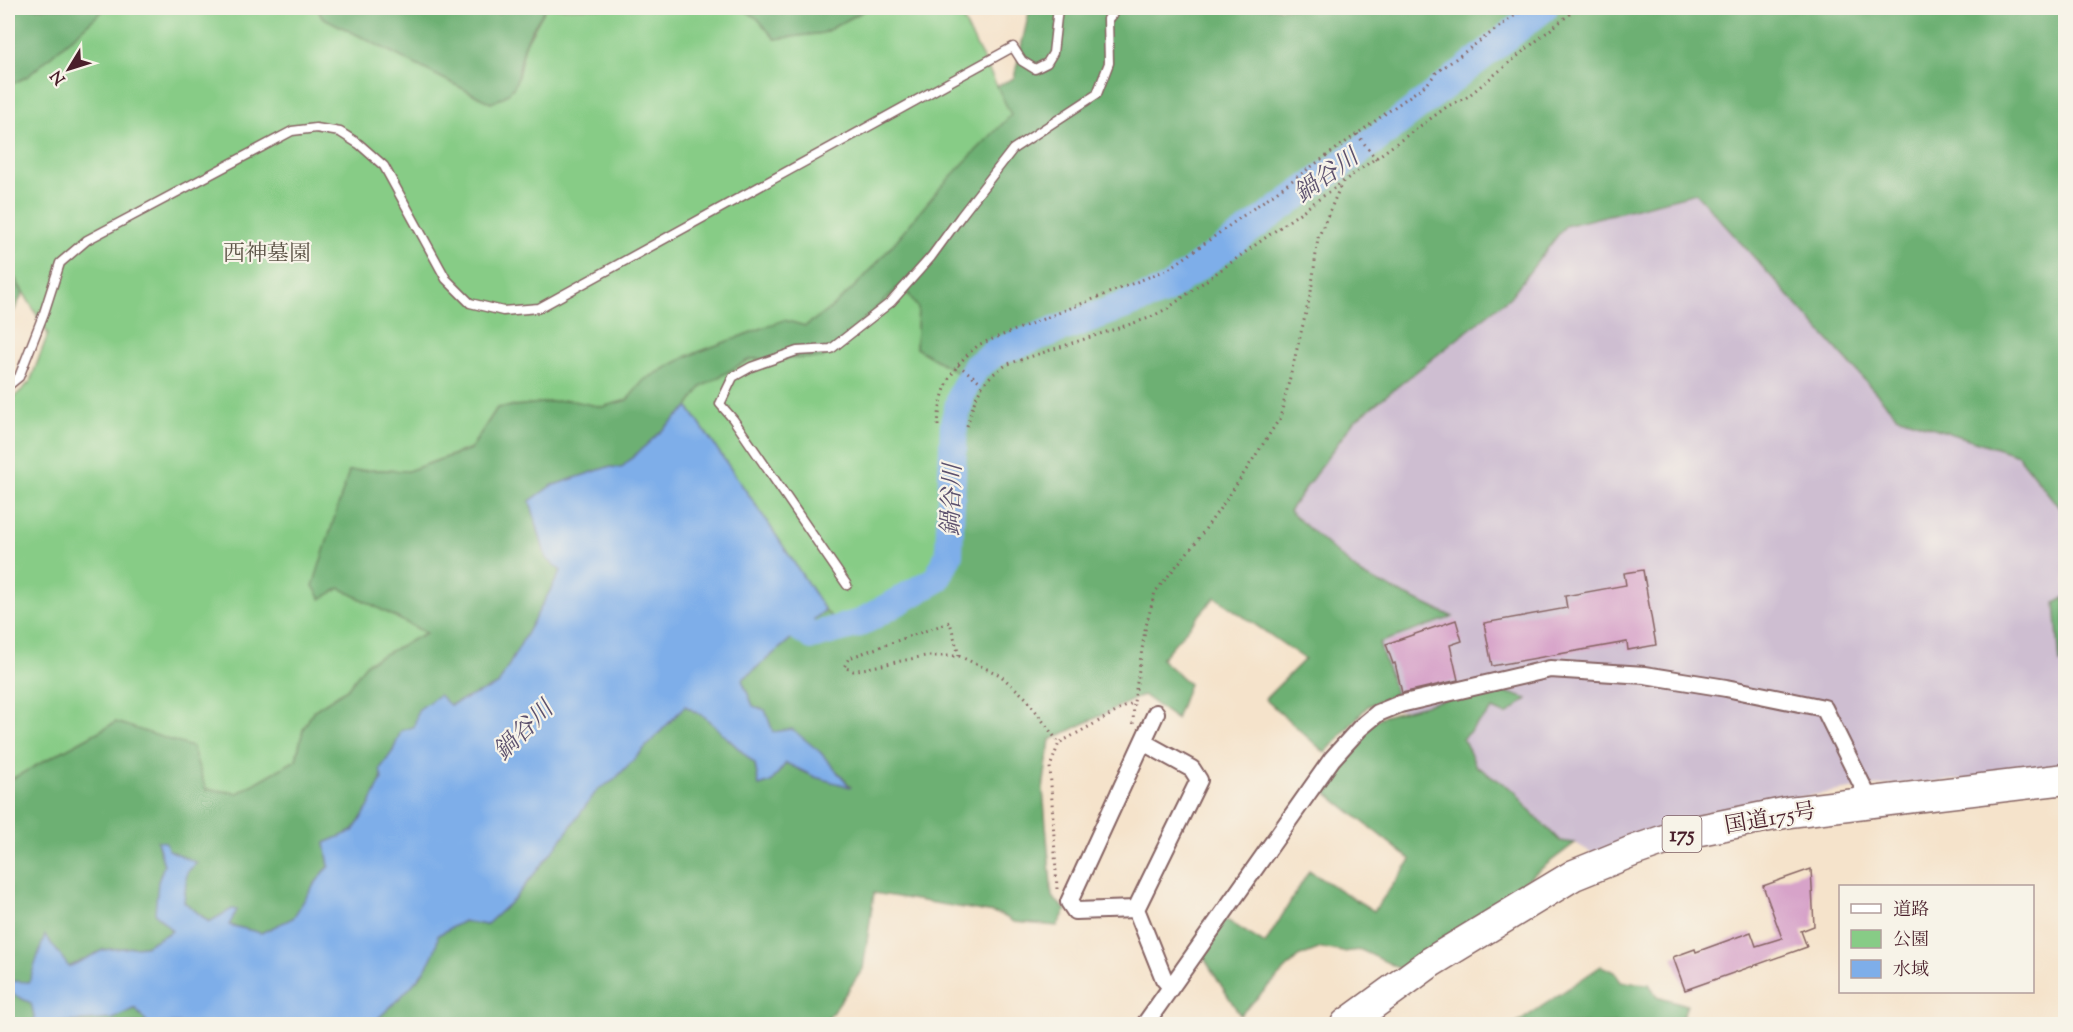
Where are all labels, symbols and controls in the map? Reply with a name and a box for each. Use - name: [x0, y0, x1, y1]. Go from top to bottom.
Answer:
- north arrow: [39, 39, 99, 99]
- text: N: [46, 64, 72, 89]
- water label: 鍋谷川: [1288, 140, 1369, 212]
- park label: 西神墓園: [223, 239, 311, 271]
- water label: 鍋谷川: [935, 461, 971, 537]
- water label: 鍋谷川: [487, 692, 564, 769]
- street label: 国道175号: [1722, 796, 1819, 844]
- road number: 175: [1662, 816, 1702, 852]
- legend: [1839, 885, 2034, 993]
- text: 道路: [1893, 898, 1929, 924]
- text: 公園: [1893, 928, 1929, 954]
- text: 水域: [1893, 958, 1929, 984]

